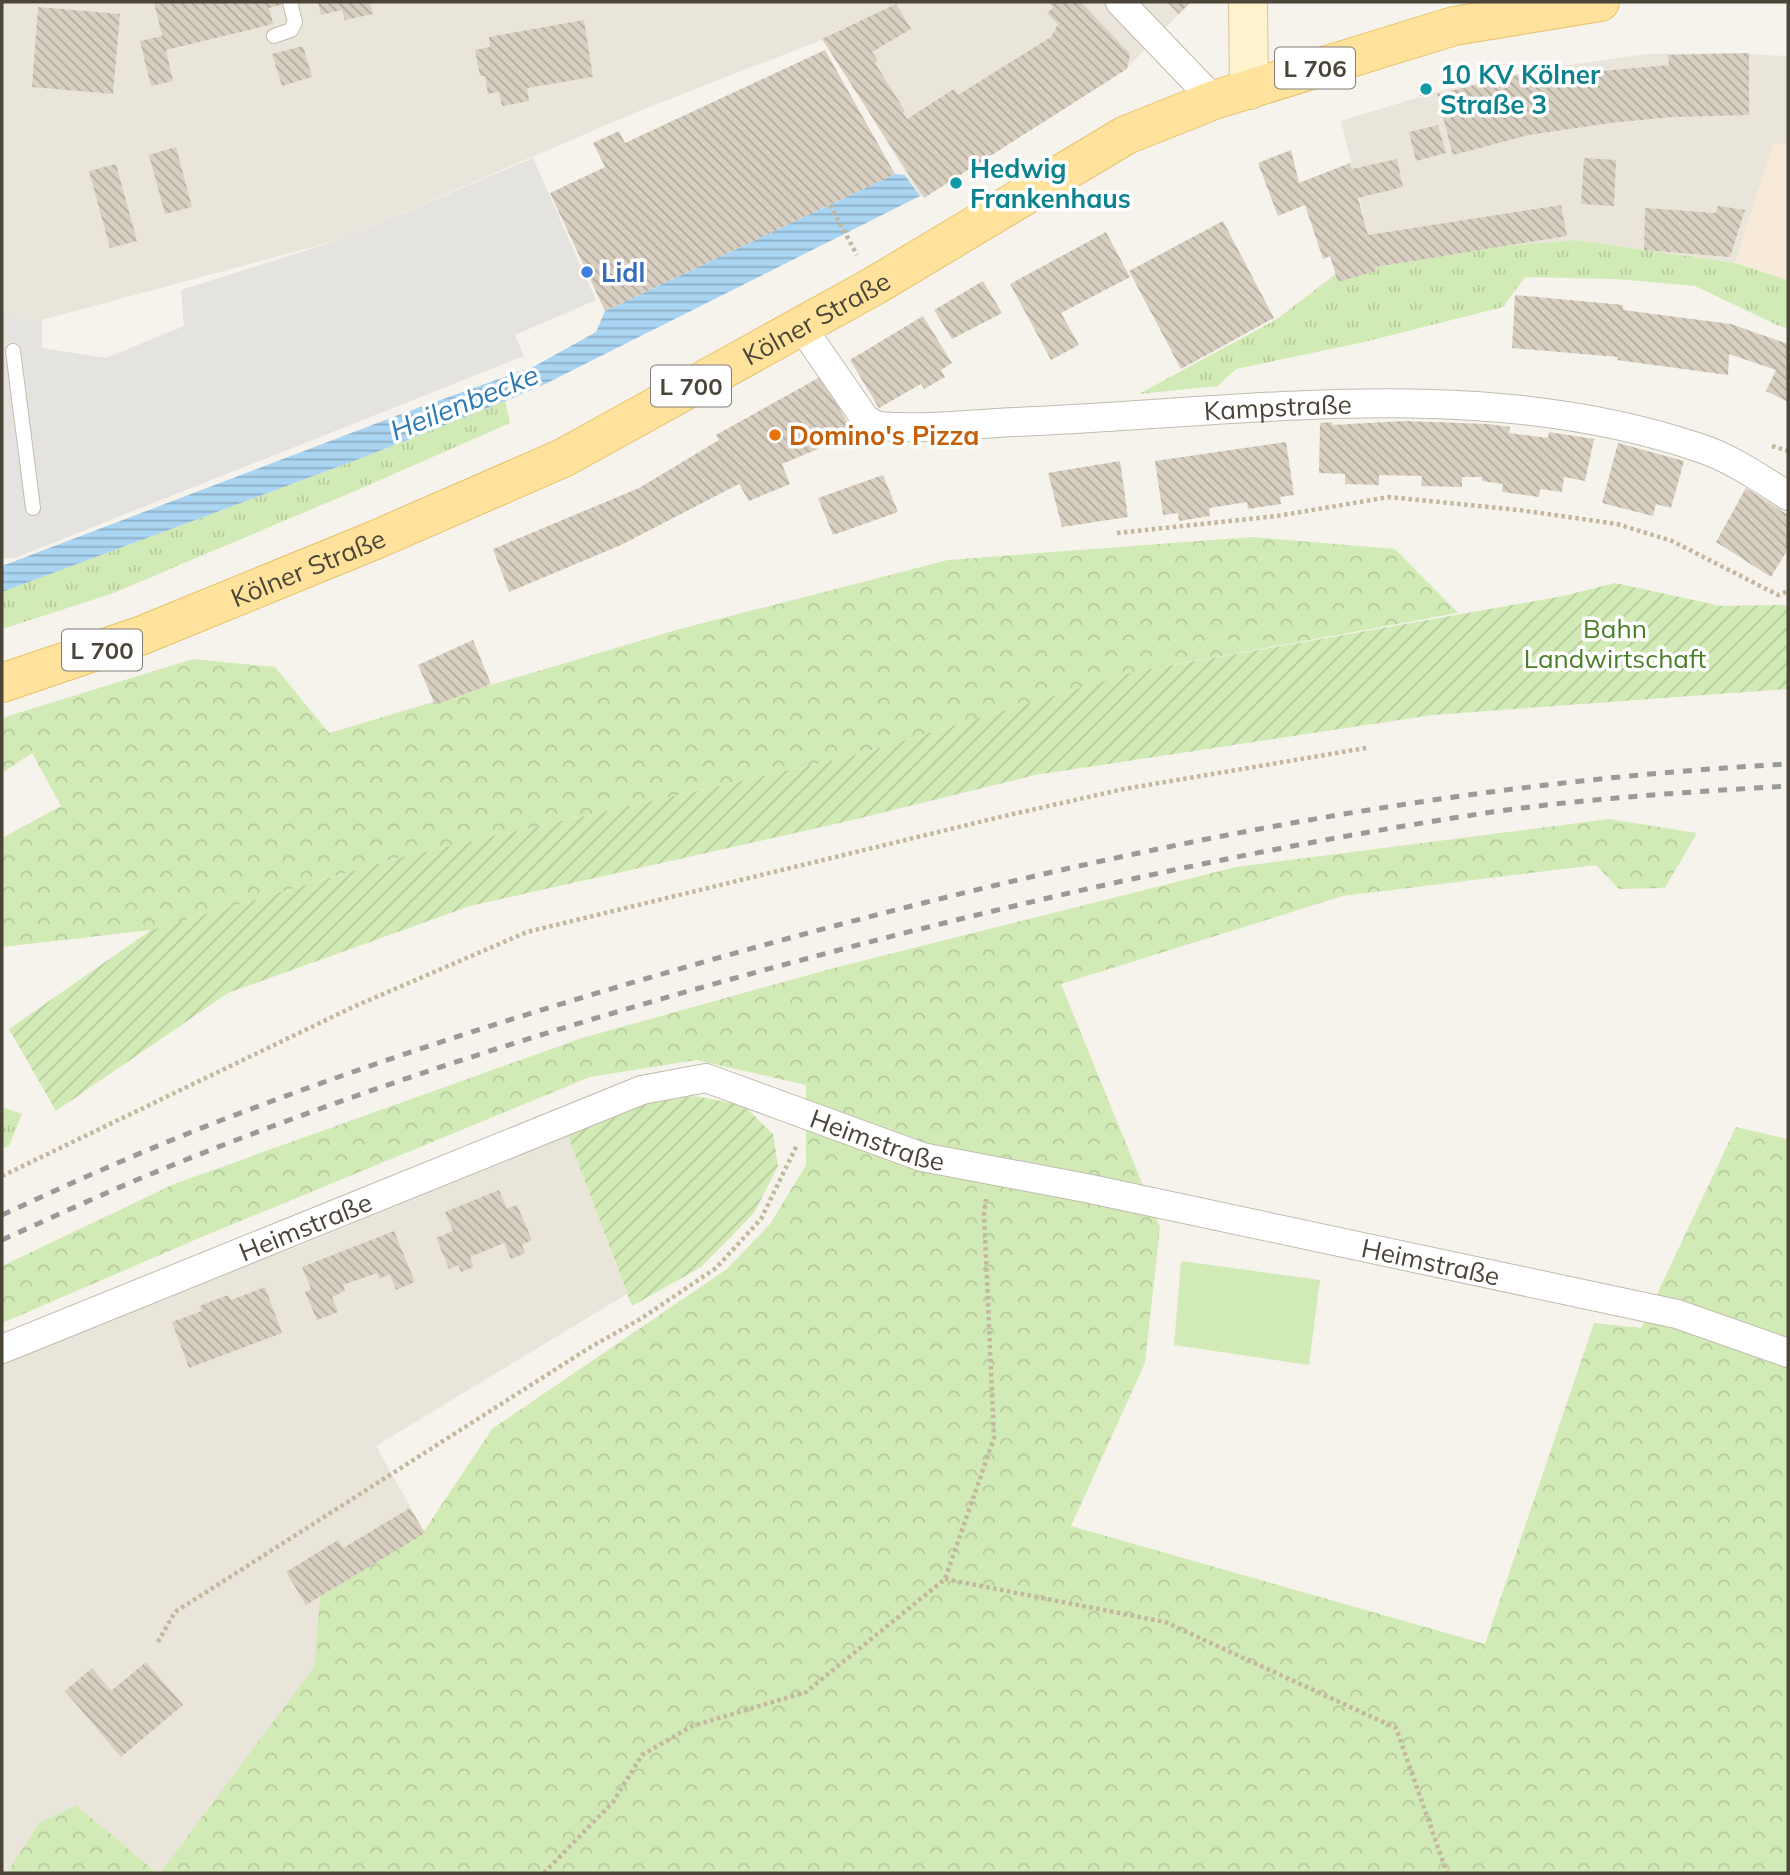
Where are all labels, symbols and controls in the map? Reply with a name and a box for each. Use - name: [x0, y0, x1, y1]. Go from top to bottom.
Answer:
- road number: L 706: [1275, 47, 1355, 88]
- place label: 10 KV Kölner Straße 3: [1440, 58, 1601, 121]
- marker: 10 KV Kölner Straße 3: [1418, 81, 1434, 97]
- place label: Hedwig Frankenhaus: [970, 152, 1131, 215]
- marker: Hedwig Frankenhaus: [948, 175, 964, 191]
- place label: Lidl: [601, 256, 645, 289]
- marker: Lidl: [579, 264, 595, 280]
- street label: Kölner Straße: [736, 264, 896, 372]
- water label: Heilenbecke: [385, 356, 543, 448]
- road number: L 700: [651, 366, 731, 407]
- street label: Kampstraße: [1203, 387, 1352, 427]
- place label: Domino's Pizza: [789, 419, 979, 452]
- marker: Domino's Pizza: [767, 427, 783, 443]
- street label: Kölner Straße: [226, 521, 390, 614]
- park label: Bahn Landwirtschaft: [1524, 612, 1706, 675]
- road number: L 700: [62, 630, 142, 670]
- street label: Heimstraße: [806, 1101, 947, 1177]
- street label: Heimstraße: [234, 1185, 376, 1268]
- street label: Heimstraße: [1359, 1231, 1503, 1292]

